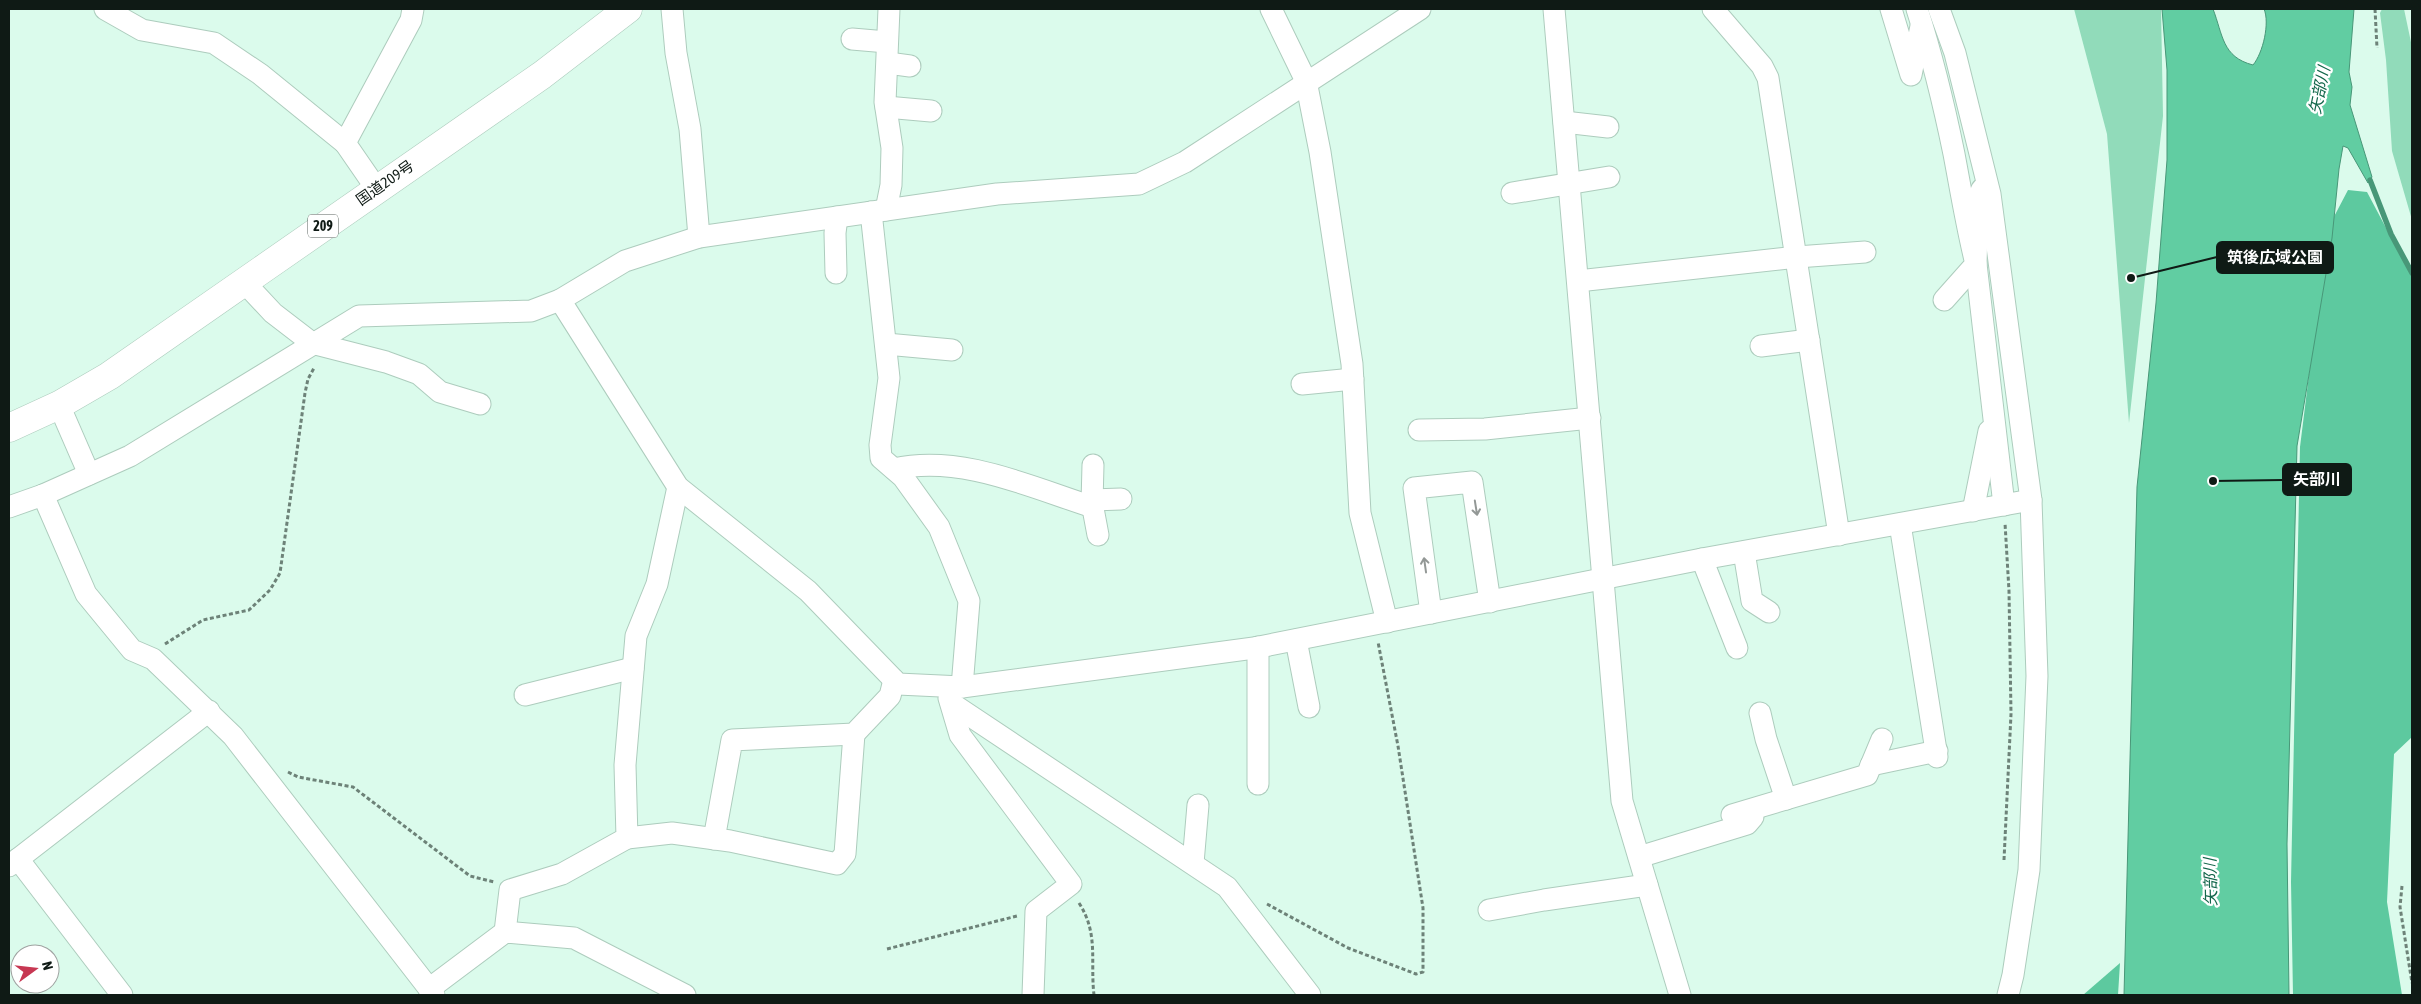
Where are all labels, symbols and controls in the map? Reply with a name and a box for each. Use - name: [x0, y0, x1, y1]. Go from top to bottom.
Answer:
- water label: 矢部川: [2305, 63, 2333, 115]
- street label: 国道209号: [353, 157, 417, 209]
- road number: 209: [308, 215, 338, 238]
- callout: 筑後広域公園: [2217, 242, 2333, 273]
- text: 筑後広域公園: [2227, 248, 2323, 266]
- callout: 矢部川: [2283, 464, 2351, 495]
- text: 矢部川: [2293, 470, 2341, 488]
- one-way arrow: [1471, 500, 1481, 516]
- one-way arrow: [1419, 557, 1429, 573]
- water label: 矢部川: [2201, 856, 2219, 906]
- north arrow: [10, 944, 60, 994]
- text: N: [39, 960, 56, 972]

